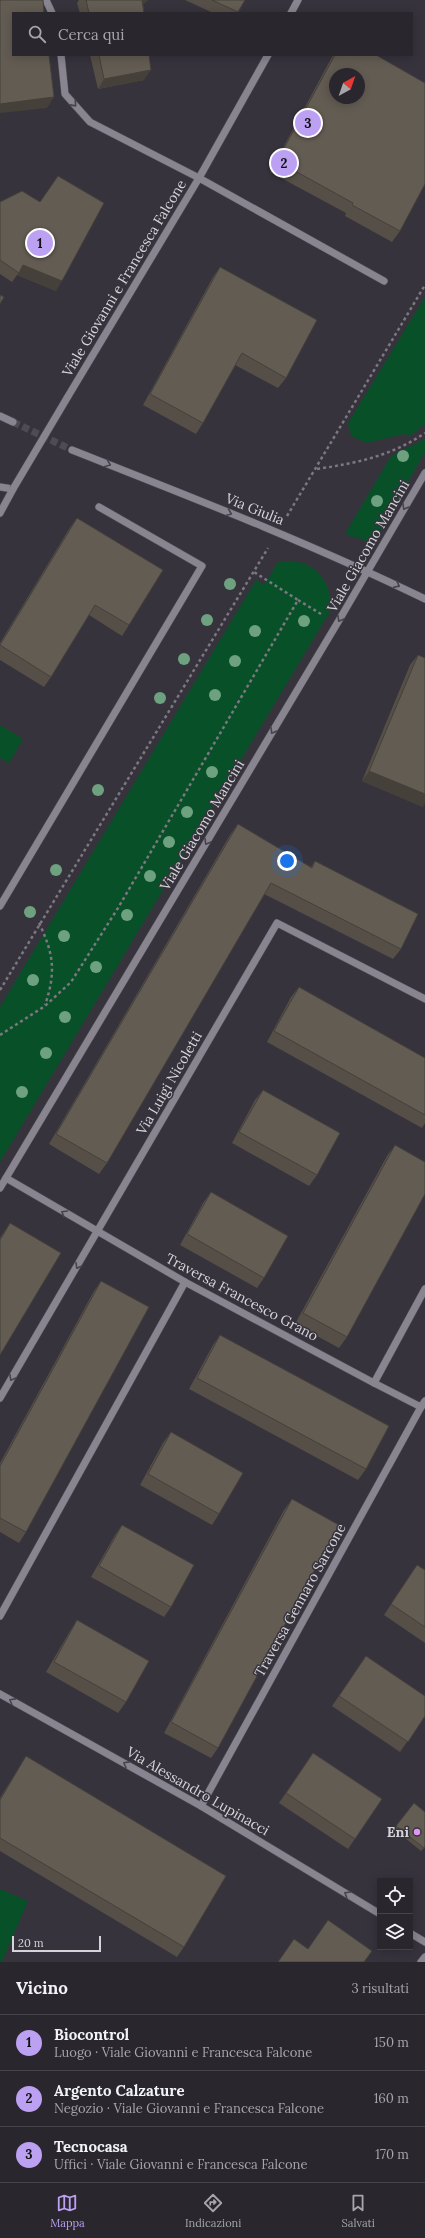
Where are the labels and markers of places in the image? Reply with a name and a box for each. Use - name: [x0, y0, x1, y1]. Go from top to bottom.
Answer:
- pin: 3: [295, 108, 321, 138]
- pin: 2: [271, 148, 297, 178]
- pin: 1: [27, 228, 53, 258]
- place label: Eni: [387, 1823, 409, 1841]
- marker: Eni: [412, 1827, 422, 1837]

